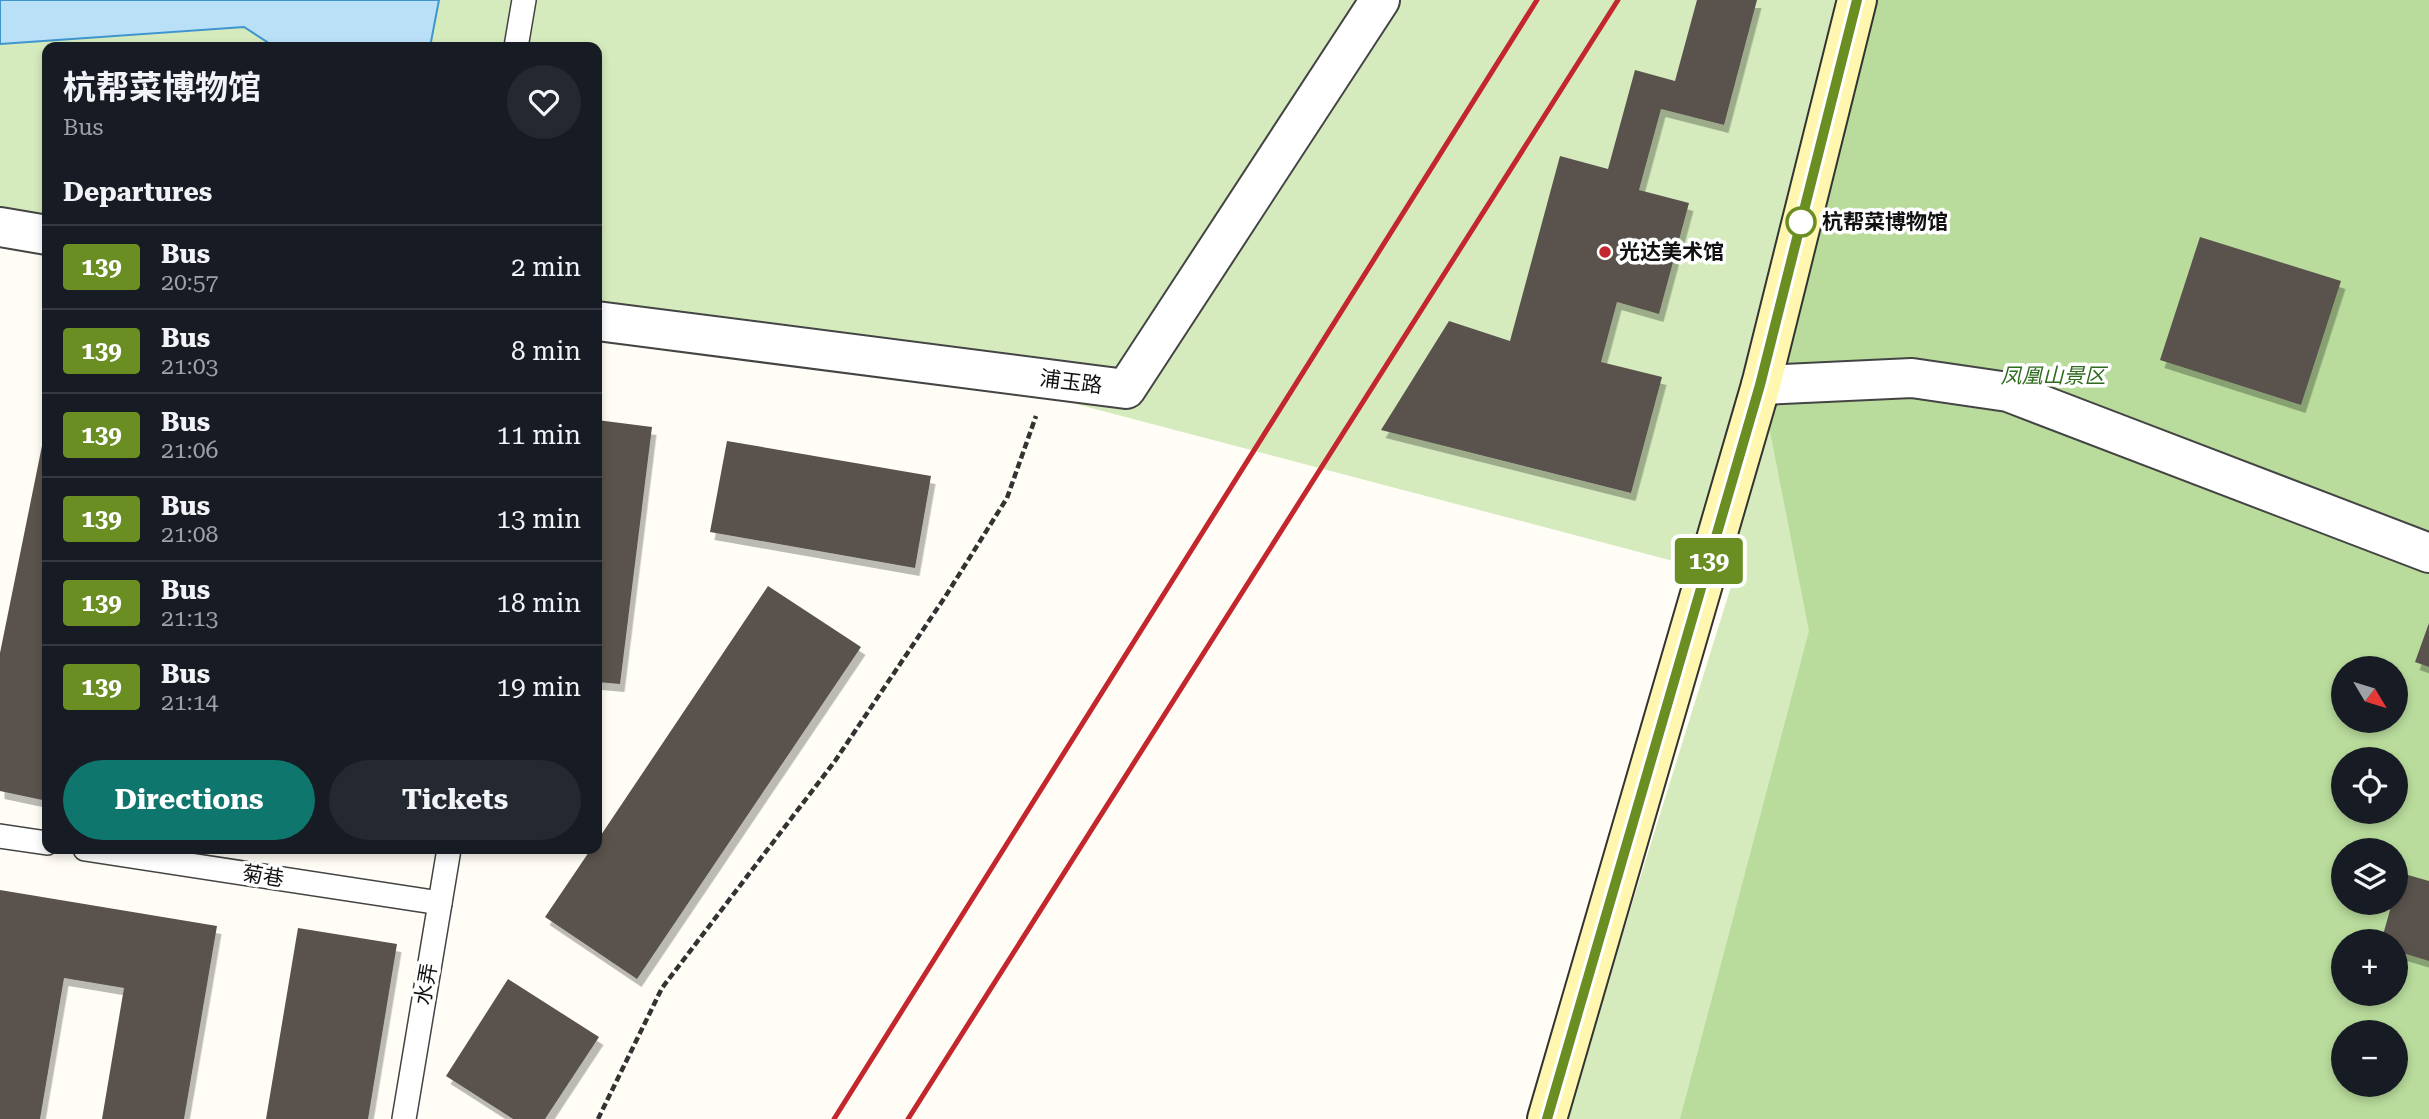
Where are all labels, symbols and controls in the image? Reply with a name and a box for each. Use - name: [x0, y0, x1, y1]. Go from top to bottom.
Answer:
- button: heart: [507, 65, 581, 139]
- text: 杭帮菜博物馆: [63, 68, 261, 107]
- text: Bus: [63, 114, 103, 141]
- text: Departures: [63, 177, 212, 207]
- marker: 杭帮菜博物馆: [1786, 207, 1816, 237]
- place label: 杭帮菜博物馆: [1822, 210, 1948, 234]
- text: Bus: [161, 239, 210, 269]
- place label: 光达美术馆: [1619, 240, 1724, 264]
- marker: 光达美术馆: [1597, 244, 1613, 260]
- text: 2 min: [511, 252, 581, 282]
- text: 139: [81, 253, 122, 281]
- text: 20:57: [161, 269, 218, 296]
- text: Bus: [161, 323, 210, 353]
- text: 8 min: [511, 336, 581, 366]
- text: 139: [81, 337, 122, 365]
- text: 21:03: [161, 353, 218, 380]
- park label: 凤凰山景区: [2001, 364, 2108, 388]
- street label: 浦玉路: [1038, 366, 1104, 398]
- text: Bus: [161, 407, 210, 437]
- text: 11 min: [497, 420, 581, 450]
- text: 139: [81, 421, 122, 449]
- text: 21:06: [161, 437, 218, 464]
- text: Bus: [161, 491, 210, 521]
- text: 13 min: [497, 504, 581, 534]
- text: 139: [81, 505, 122, 533]
- text: 21:08: [161, 521, 218, 548]
- line badge: 139: [1669, 538, 1749, 584]
- text: 139: [1689, 547, 1729, 575]
- text: Bus: [161, 575, 210, 605]
- text: 18 min: [497, 588, 581, 618]
- text: 139: [81, 589, 122, 617]
- text: 21:13: [161, 605, 218, 632]
- north arrow: [2331, 656, 2408, 733]
- map controls: [2331, 656, 2408, 1097]
- text: Bus: [161, 659, 210, 689]
- text: 19 min: [497, 672, 581, 702]
- text: 139: [81, 673, 122, 701]
- text: 21:14: [161, 689, 218, 716]
- button: locate: [2331, 747, 2408, 824]
- button: Directions: [63, 760, 315, 840]
- button: Tickets: [329, 760, 581, 840]
- button: layers: [2331, 838, 2408, 915]
- street label: 菊巷: [240, 861, 286, 891]
- button: +: [2331, 929, 2408, 1006]
- street label: 水弄: [411, 961, 441, 1007]
- button: −: [2331, 1020, 2408, 1097]

